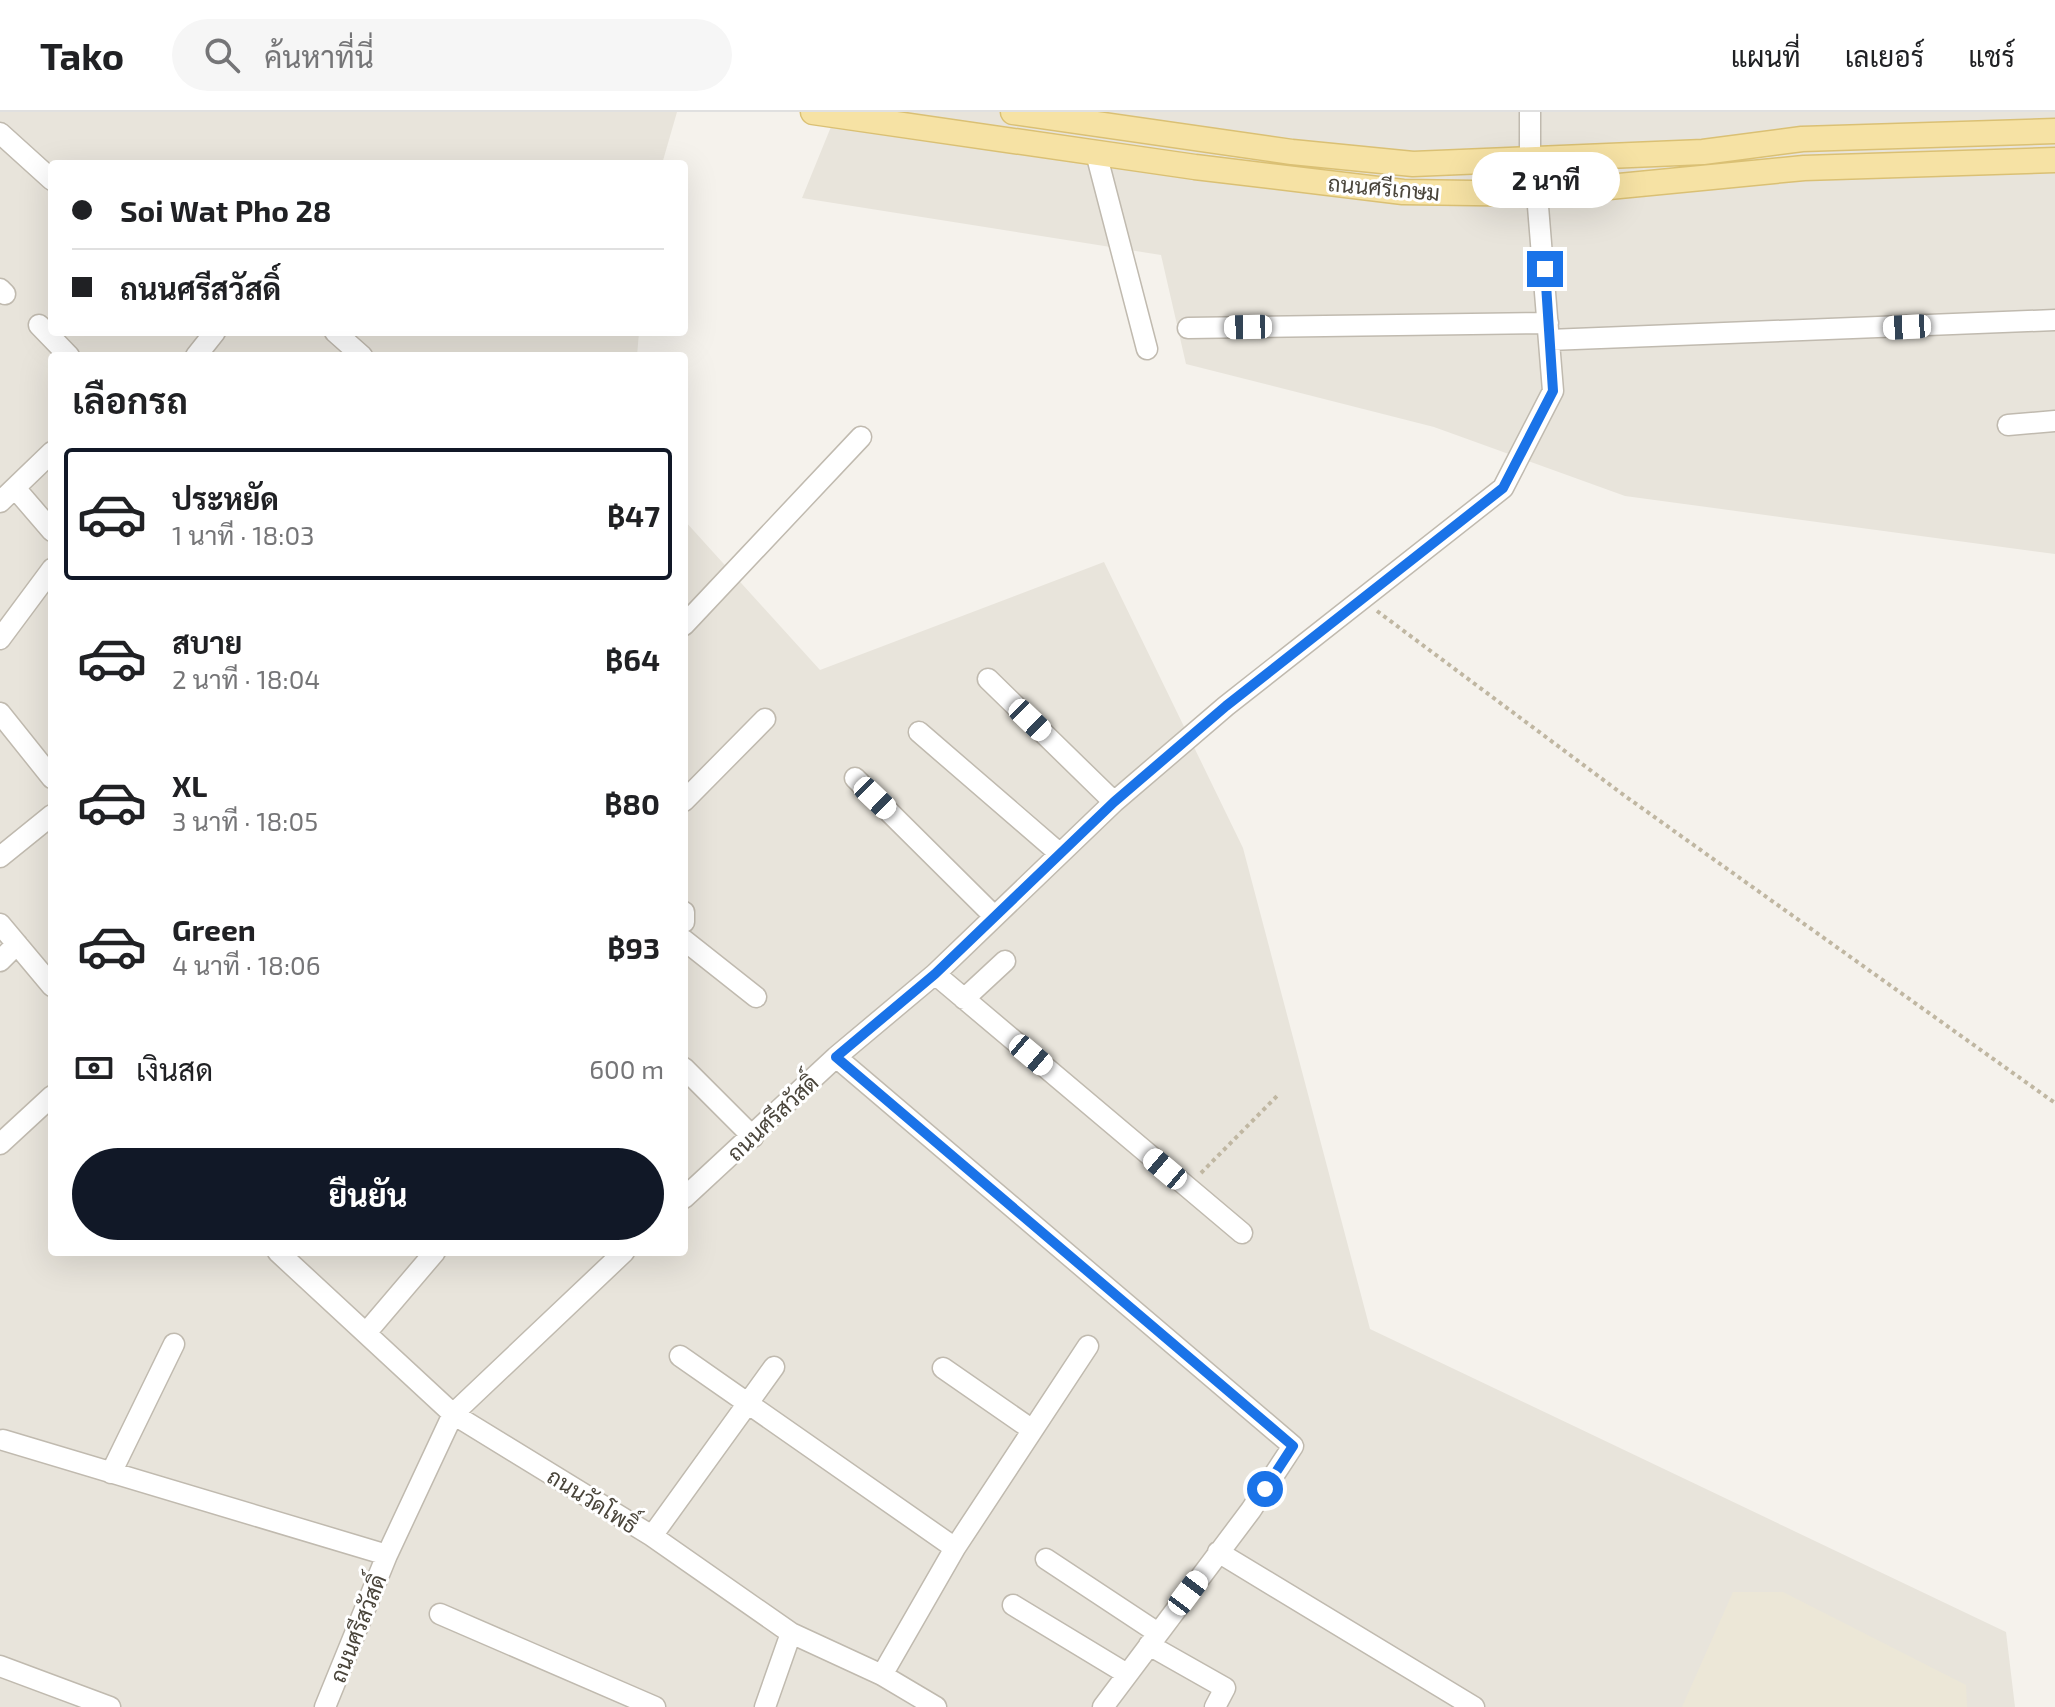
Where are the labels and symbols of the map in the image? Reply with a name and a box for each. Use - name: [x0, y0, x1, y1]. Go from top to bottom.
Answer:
- callout: 2 นาที: [1471, 153, 1619, 209]
- street label: ถนนศรีเกษม: [1327, 169, 1441, 205]
- route end: [1527, 251, 1563, 287]
- car: [1882, 314, 1932, 340]
- car: [1224, 315, 1272, 339]
- car: [1004, 695, 1056, 745]
- car: [849, 773, 901, 823]
- car: [1005, 1030, 1057, 1080]
- street label: ถนนศรีสวัสดิ์: [718, 1065, 823, 1166]
- car: [1139, 1144, 1191, 1194]
- street label: ถนนวัดโพธิ์: [543, 1458, 646, 1538]
- route start: [1247, 1471, 1283, 1507]
- car: [1164, 1567, 1212, 1619]
- street label: ถนนศรีสวัสดิ์: [319, 1568, 391, 1686]

